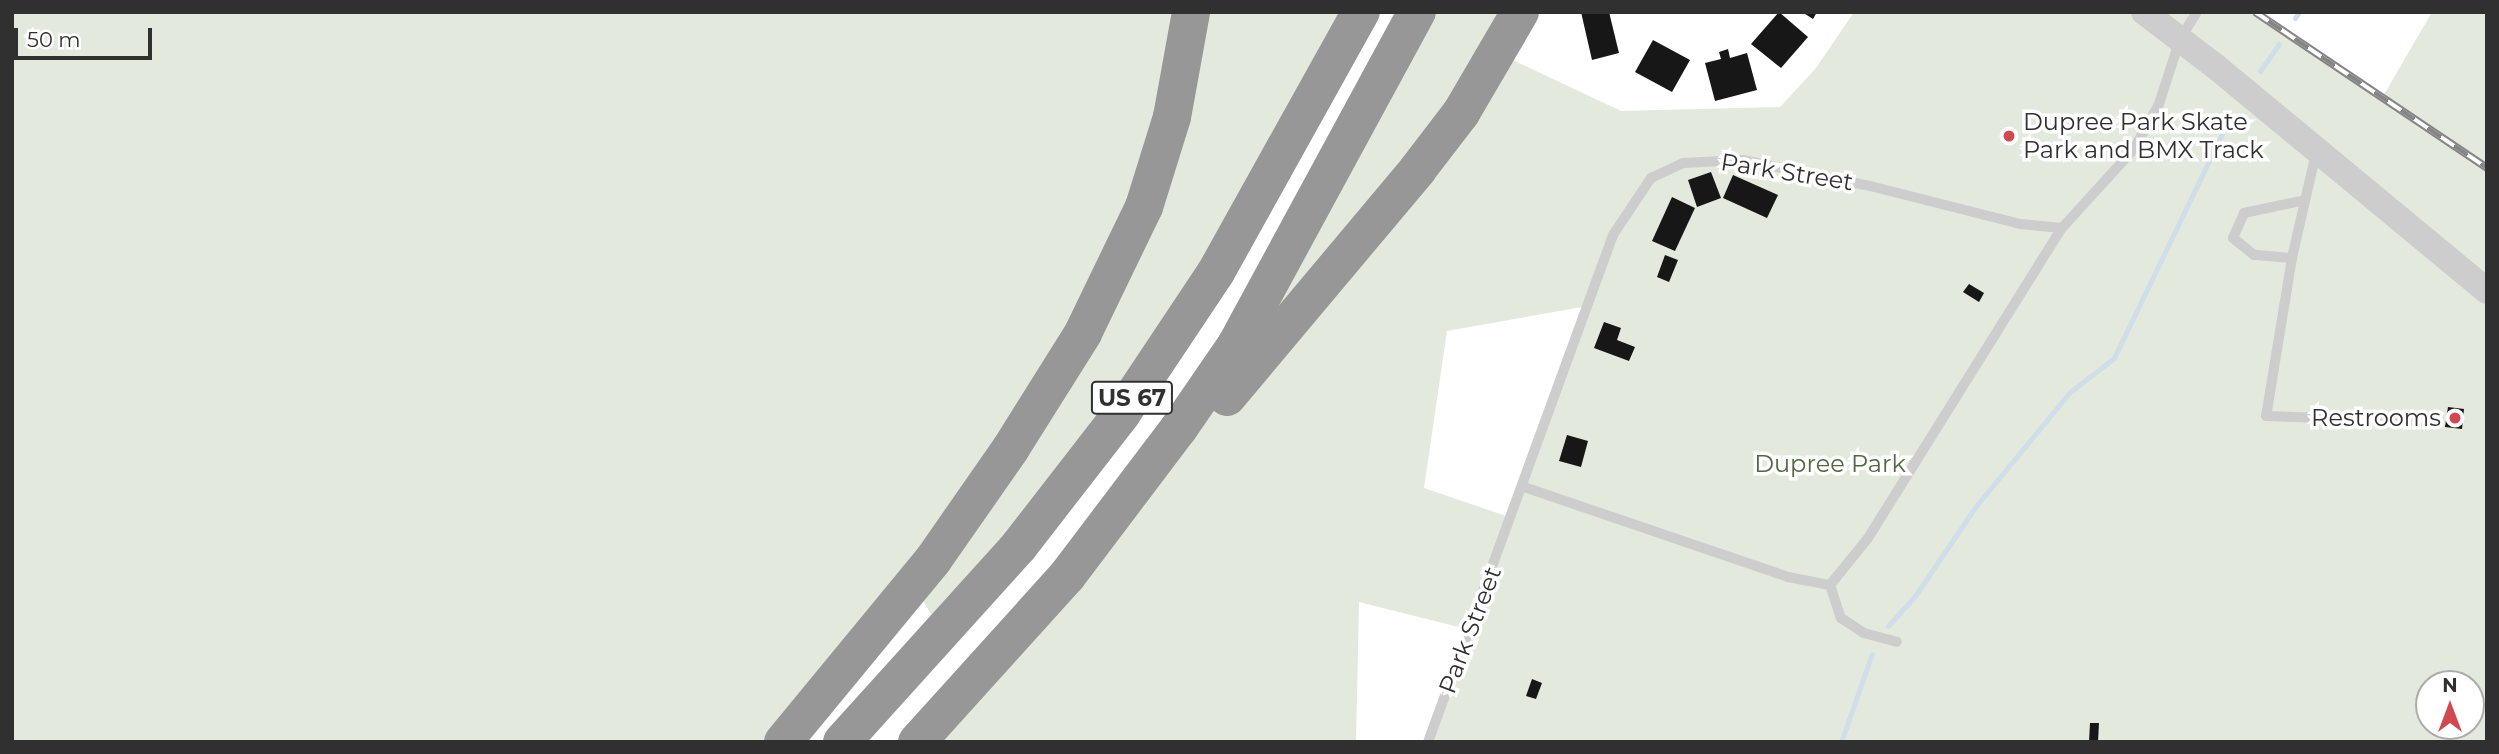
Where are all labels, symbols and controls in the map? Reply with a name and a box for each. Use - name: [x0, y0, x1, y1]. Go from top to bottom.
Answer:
- scale bar: [18, 14, 156, 58]
- text: 50 m: [27, 27, 81, 52]
- place label: Dupree Park Skate Park and BMX Track: [2023, 108, 2264, 164]
- marker: Dupree Park Skate Park and BMX Track: [2001, 128, 2017, 144]
- street label: Park Street: [1719, 147, 1855, 197]
- road number: US 67: [1090, 378, 1174, 418]
- place label: Restrooms: [2311, 404, 2441, 432]
- marker: Restrooms: [2447, 410, 2463, 426]
- park label: Dupree Park: [1754, 450, 1906, 478]
- street label: Park Street: [1433, 562, 1507, 698]
- north arrow: [2415, 670, 2485, 740]
- text: N: [2442, 674, 2458, 697]

